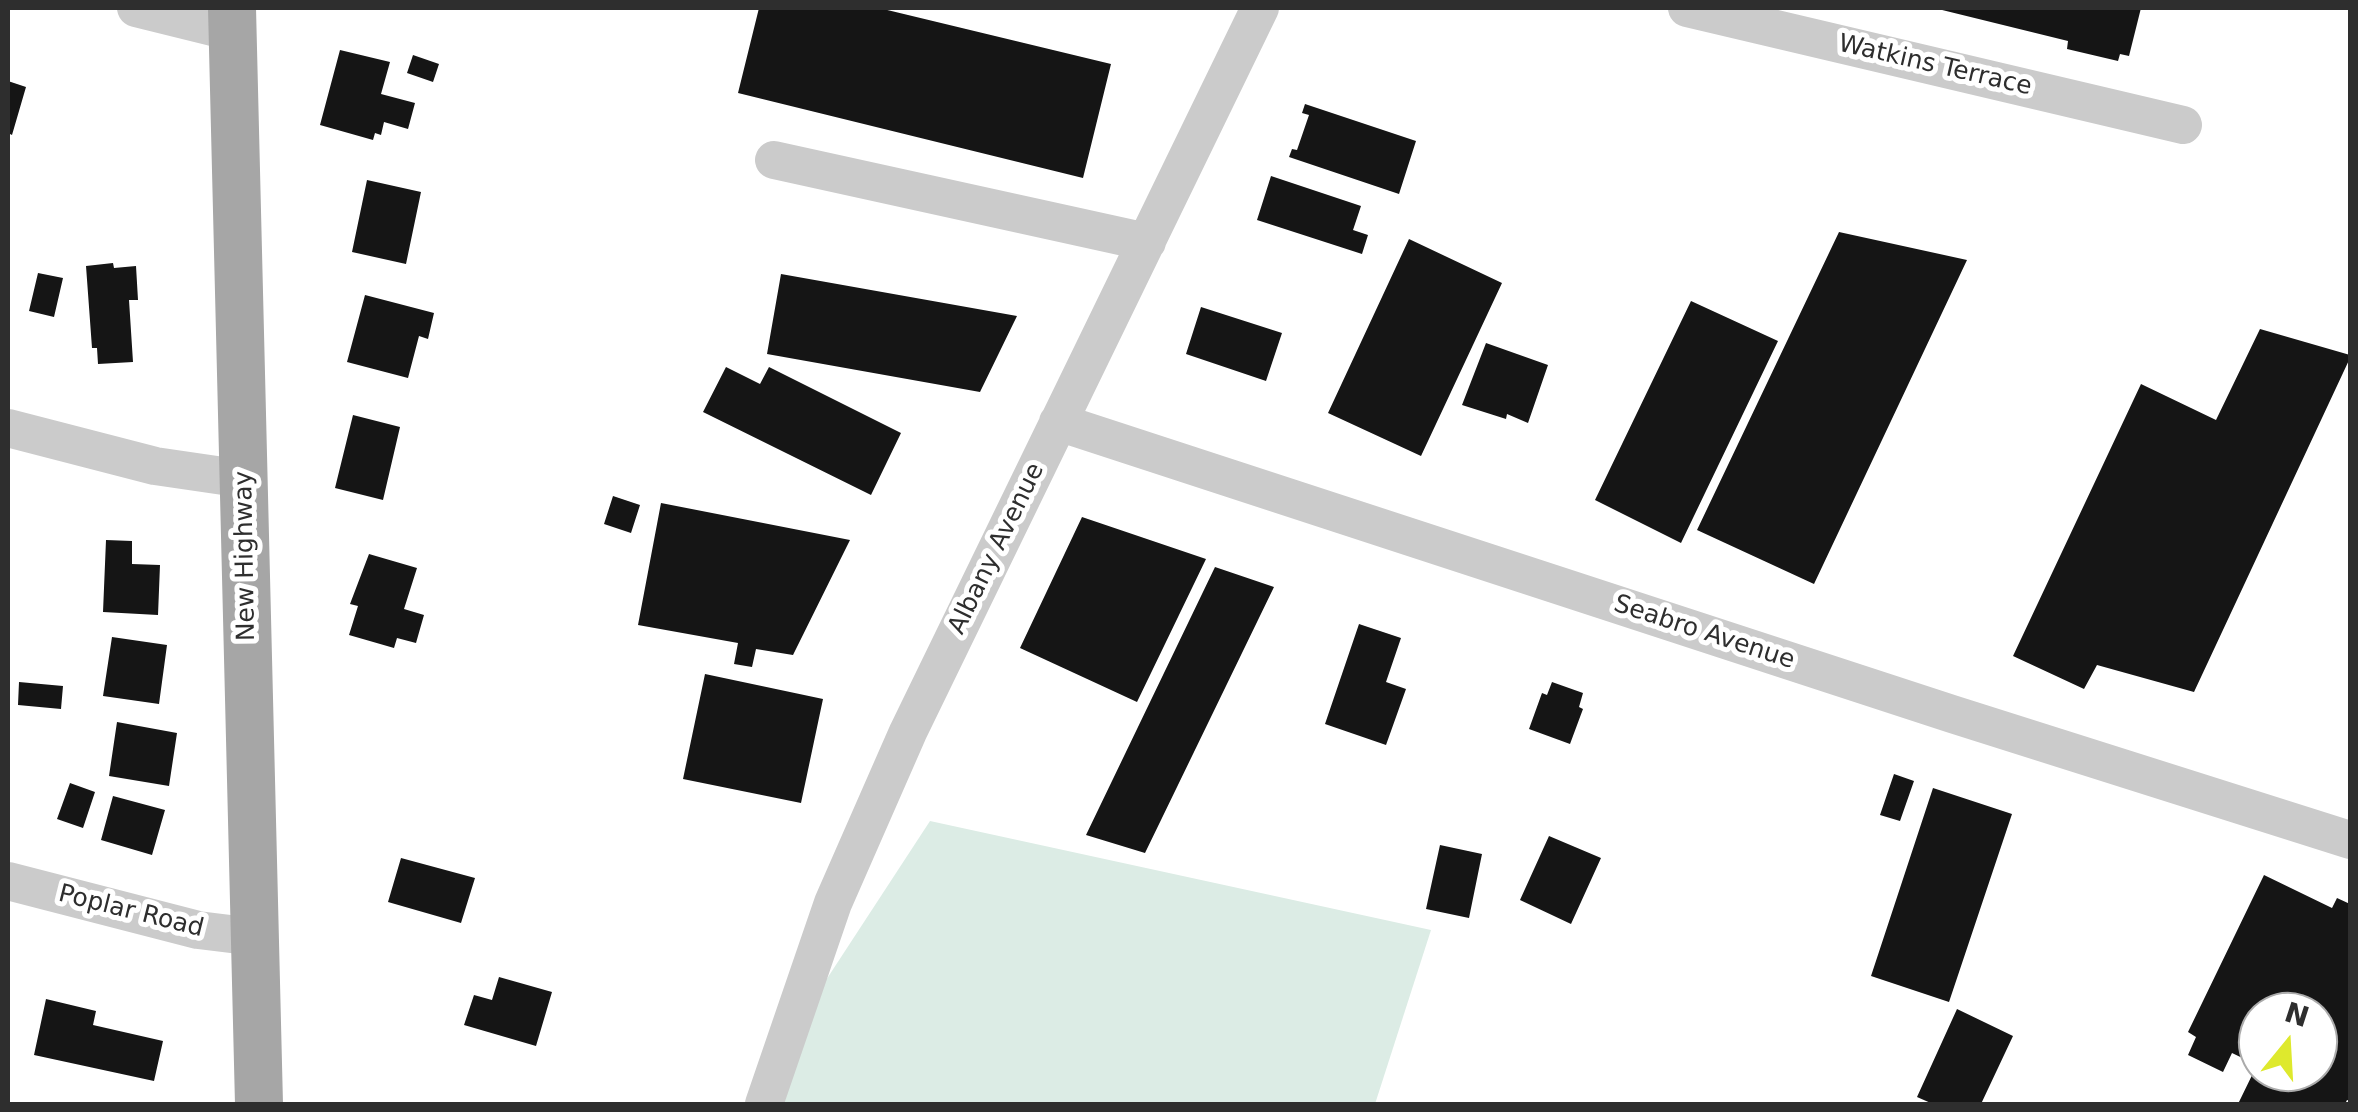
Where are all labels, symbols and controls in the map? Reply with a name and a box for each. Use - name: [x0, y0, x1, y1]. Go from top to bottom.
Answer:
- street label: Watkins Terrace: [1835, 29, 2035, 103]
- street label: Albany Avenue: [943, 459, 1051, 639]
- street label: New Highway: [230, 471, 262, 641]
- street label: Seabro Avenue: [1610, 590, 1798, 676]
- street label: Poplar Road: [55, 879, 207, 945]
- north arrow: [2238, 992, 2338, 1092]
- text: N: [2281, 996, 2313, 1034]

